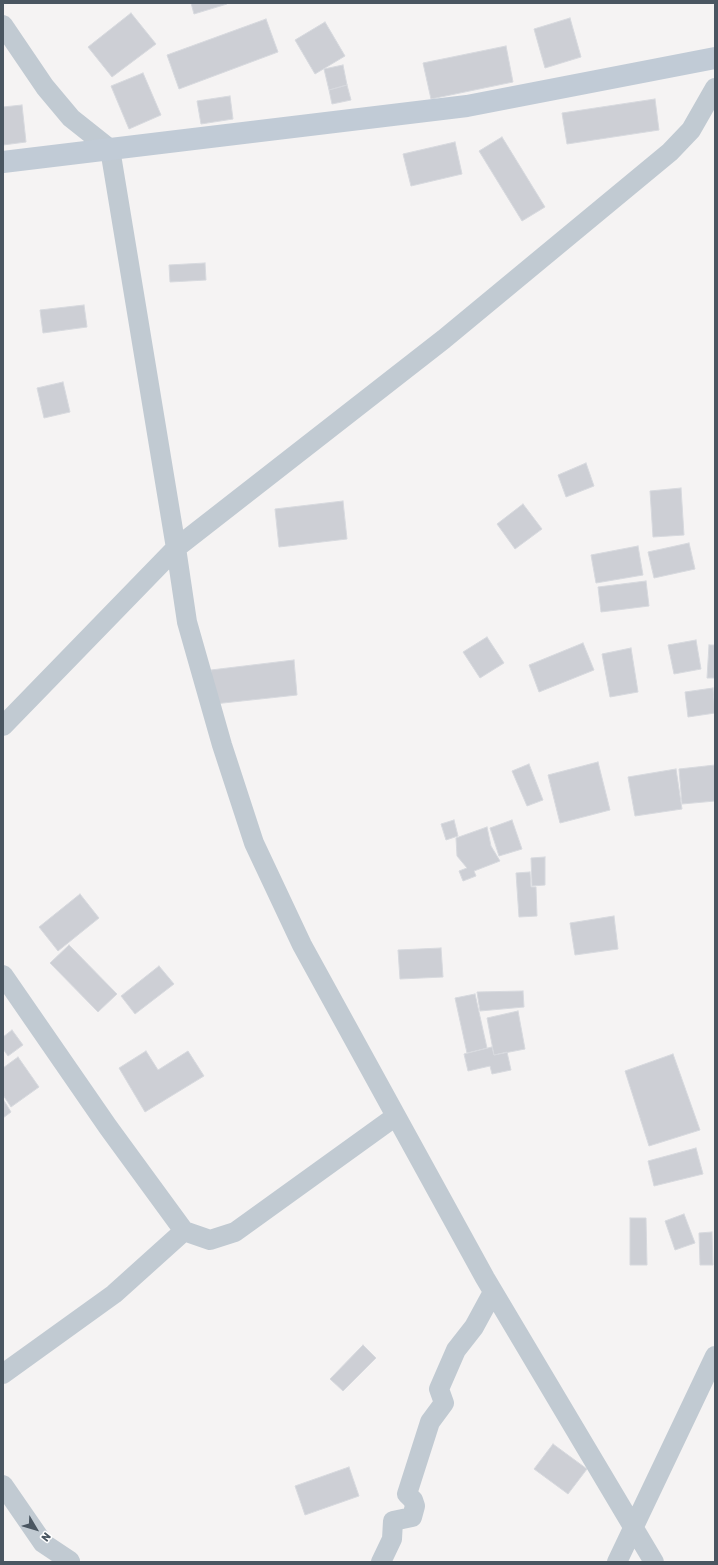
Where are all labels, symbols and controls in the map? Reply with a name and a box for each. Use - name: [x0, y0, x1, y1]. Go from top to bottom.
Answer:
- north arrow: [16, 1509, 56, 1549]
- text: N: [38, 1530, 53, 1544]

